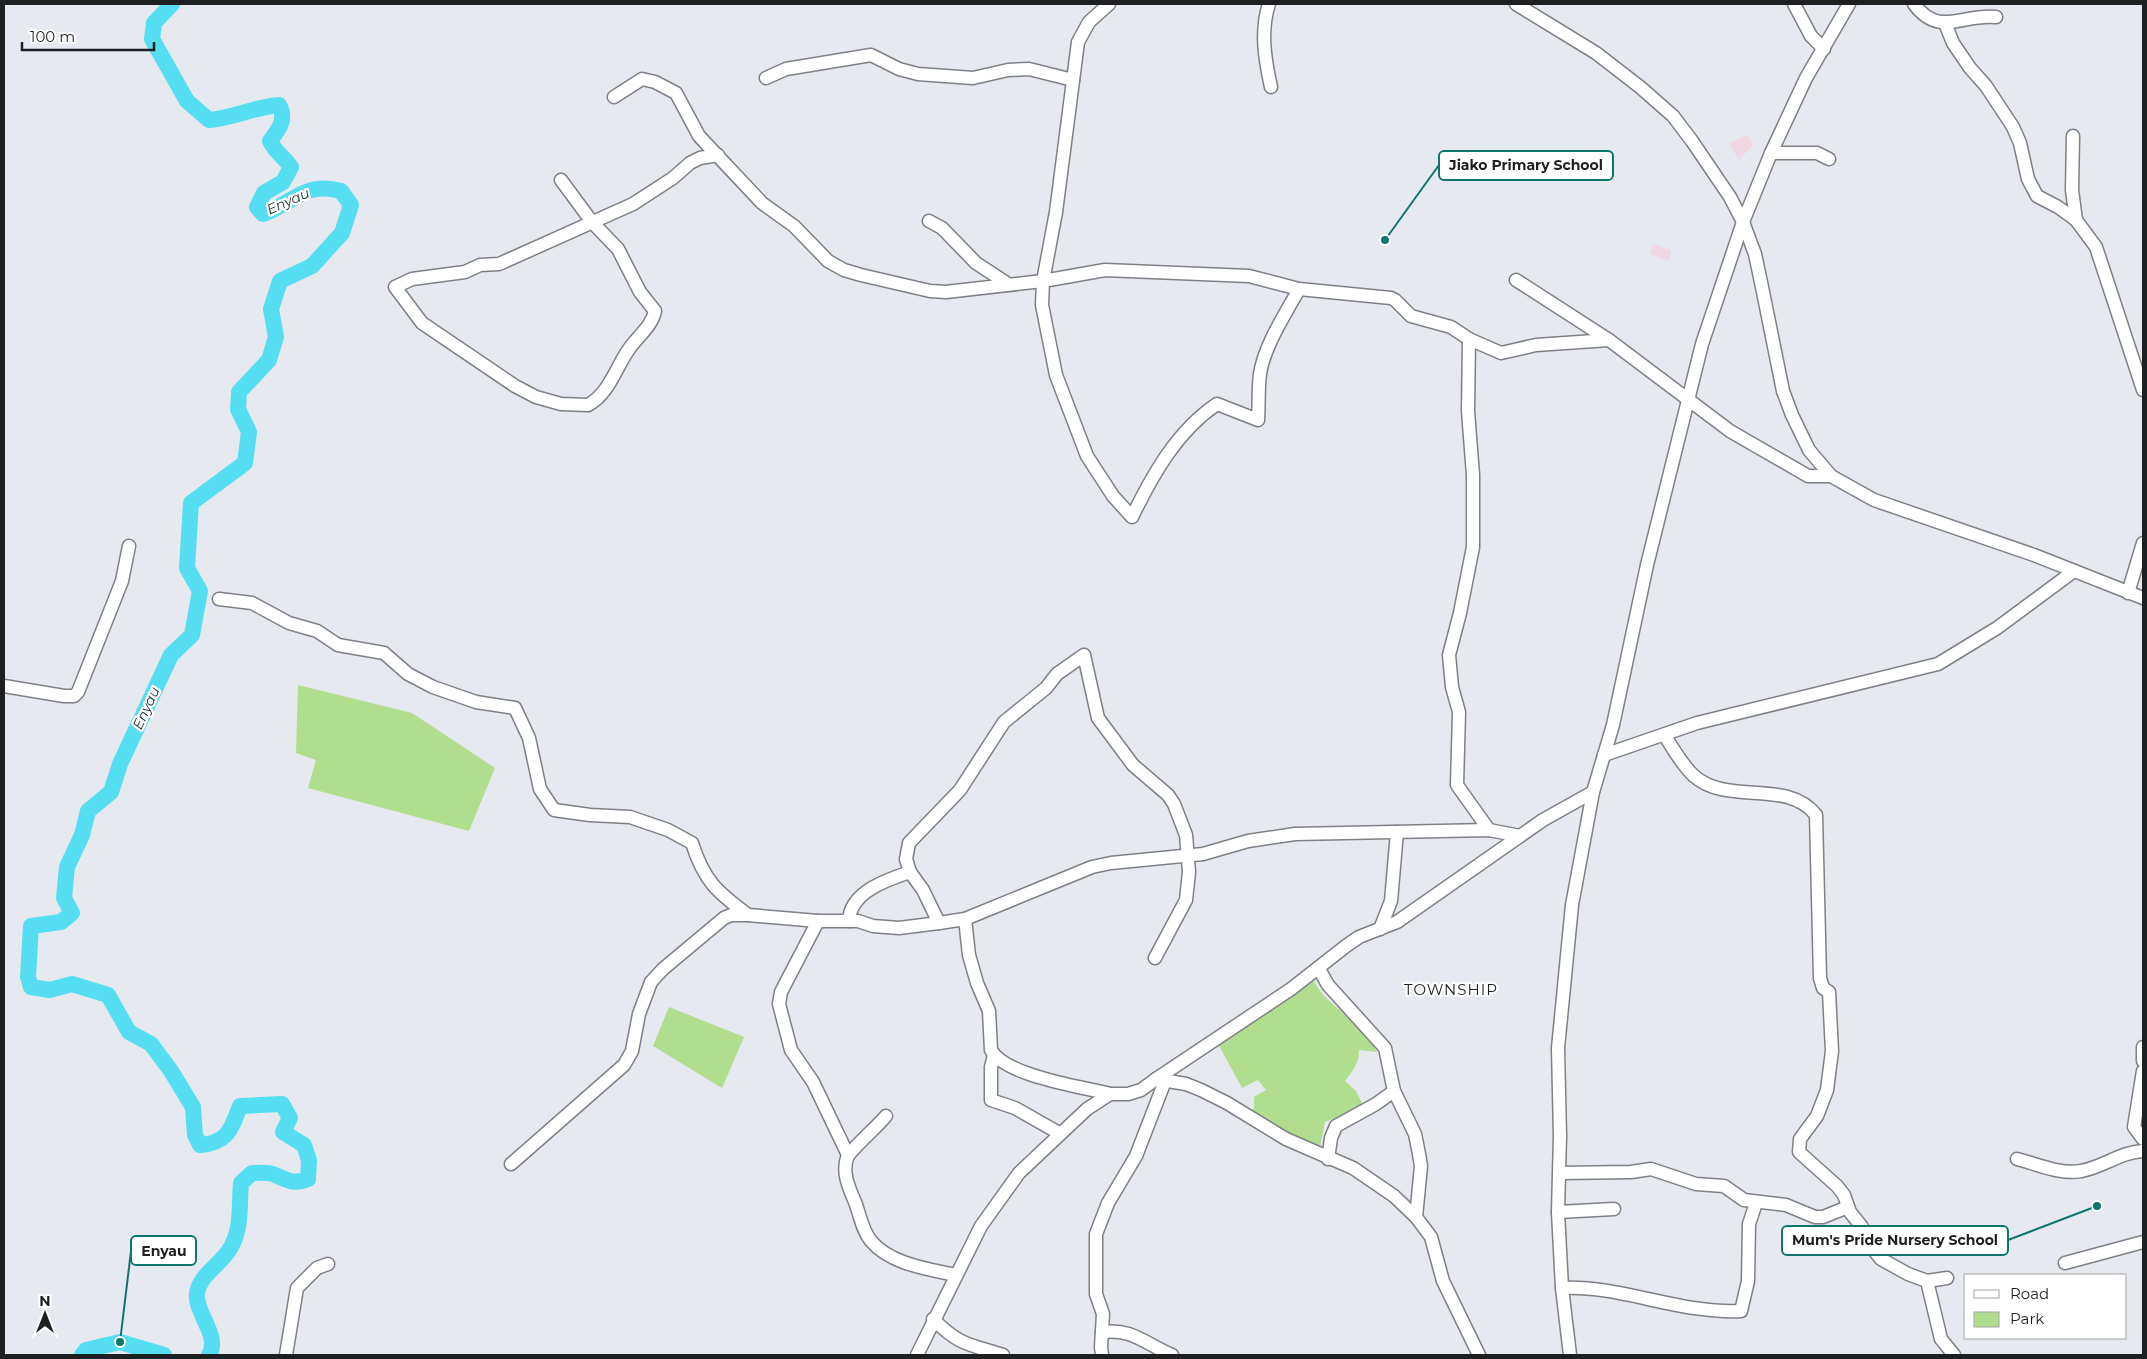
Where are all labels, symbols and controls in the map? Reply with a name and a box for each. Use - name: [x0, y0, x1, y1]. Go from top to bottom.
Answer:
- scale bar: [22, 20, 155, 52]
- text: 100 m: [30, 27, 75, 46]
- callout: Jiako Primary School: [1439, 151, 1613, 180]
- text: Jiako Primary School: [1448, 156, 1603, 174]
- water label: Enyau: [264, 184, 312, 218]
- water label: Enyau: [128, 684, 164, 732]
- district label: TOWNSHIP: [1404, 980, 1498, 999]
- callout: Mum's Pride Nursery School: [1782, 1226, 2008, 1255]
- text: Mum's Pride Nursery School: [1792, 1231, 1998, 1249]
- callout: Enyau: [131, 1236, 196, 1265]
- text: Enyau: [141, 1242, 187, 1260]
- legend: [1964, 1274, 2127, 1339]
- text: Road: [2010, 1284, 2049, 1303]
- north arrow: [20, 1289, 70, 1339]
- text: N: [39, 1292, 51, 1310]
- text: Park: [2010, 1309, 2044, 1328]

